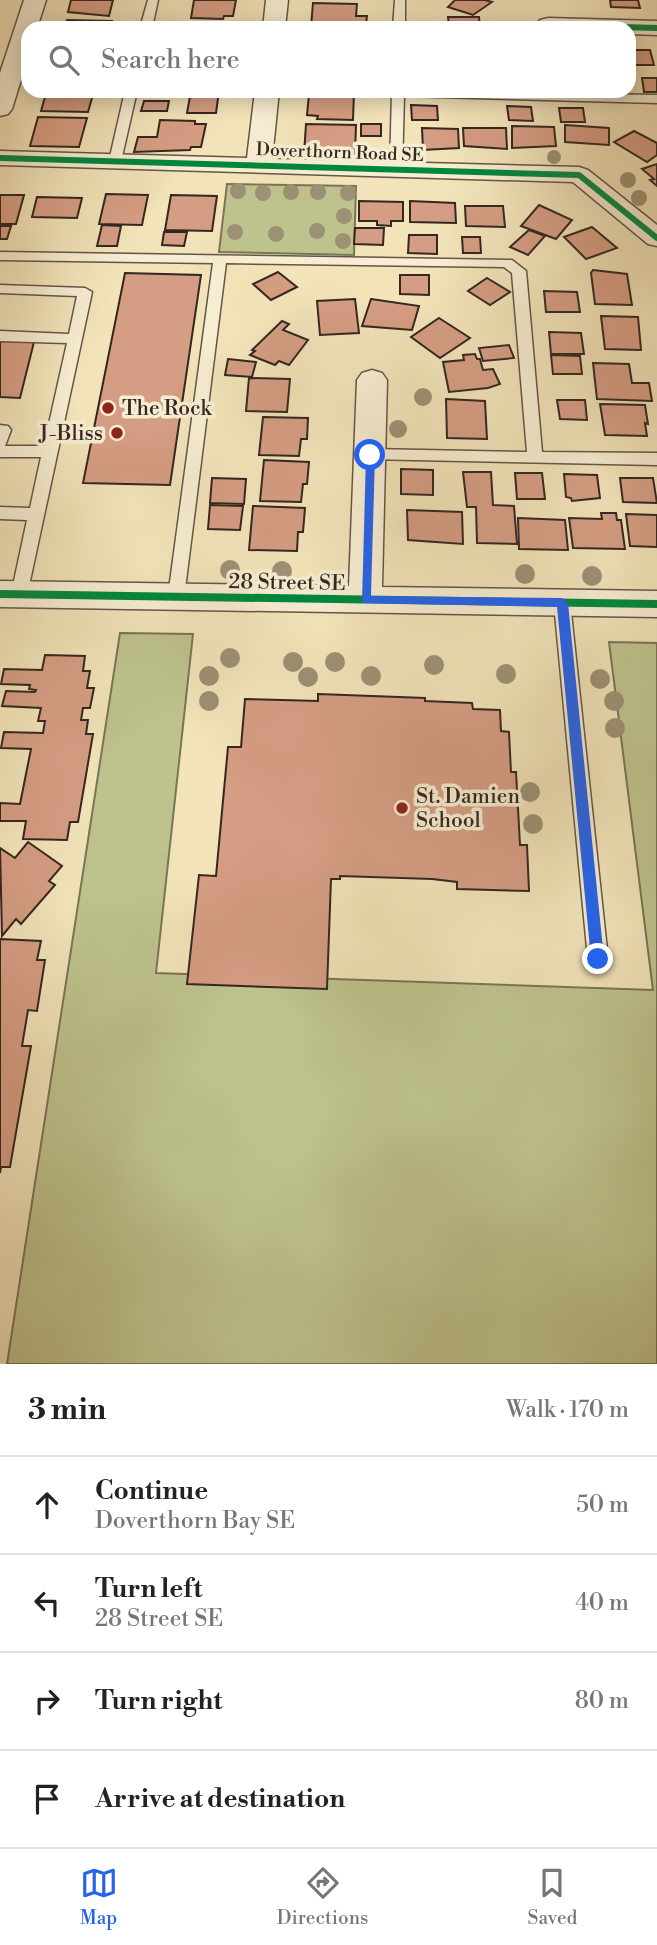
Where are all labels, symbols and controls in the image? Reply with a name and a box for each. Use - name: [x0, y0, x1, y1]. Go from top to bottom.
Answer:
- search box: [21, 21, 636, 98]
- icon: search: [45, 41, 83, 79]
- text: Search here: [101, 44, 240, 76]
- street label: Doverthorn Road SE: [256, 138, 424, 167]
- place label: The Rock: [122, 396, 213, 422]
- marker: The Rock: [100, 400, 116, 416]
- place label: J-Bliss: [38, 421, 103, 447]
- marker: J-Bliss: [109, 425, 125, 441]
- route start: [354, 439, 385, 470]
- street label: 28 Street SE: [228, 569, 346, 597]
- place label: St. Damien School: [416, 784, 520, 834]
- marker: St. Damien School: [394, 800, 410, 816]
- route end: [582, 943, 613, 974]
- text: 3 min: [28, 1391, 106, 1429]
- text: Walk · 170 m: [506, 1396, 629, 1424]
- text: Continue: [95, 1475, 208, 1507]
- icon: ahead: [28, 1486, 66, 1524]
- text: 50 m: [576, 1491, 629, 1519]
- text: Doverthorn Bay SE: [95, 1507, 295, 1535]
- text: Turn left: [95, 1573, 203, 1605]
- icon: left: [28, 1584, 66, 1622]
- text: 40 m: [575, 1589, 629, 1617]
- text: 28 Street SE: [95, 1605, 223, 1633]
- icon: right: [28, 1682, 66, 1720]
- text: Turn right: [95, 1685, 223, 1717]
- text: 80 m: [575, 1687, 629, 1715]
- icon: arrive: [28, 1780, 66, 1818]
- text: Arrive at destination: [95, 1783, 345, 1815]
- tab: Map: [80, 1864, 118, 1930]
- tab: Directions: [277, 1864, 368, 1930]
- tab: Saved: [528, 1864, 577, 1930]

